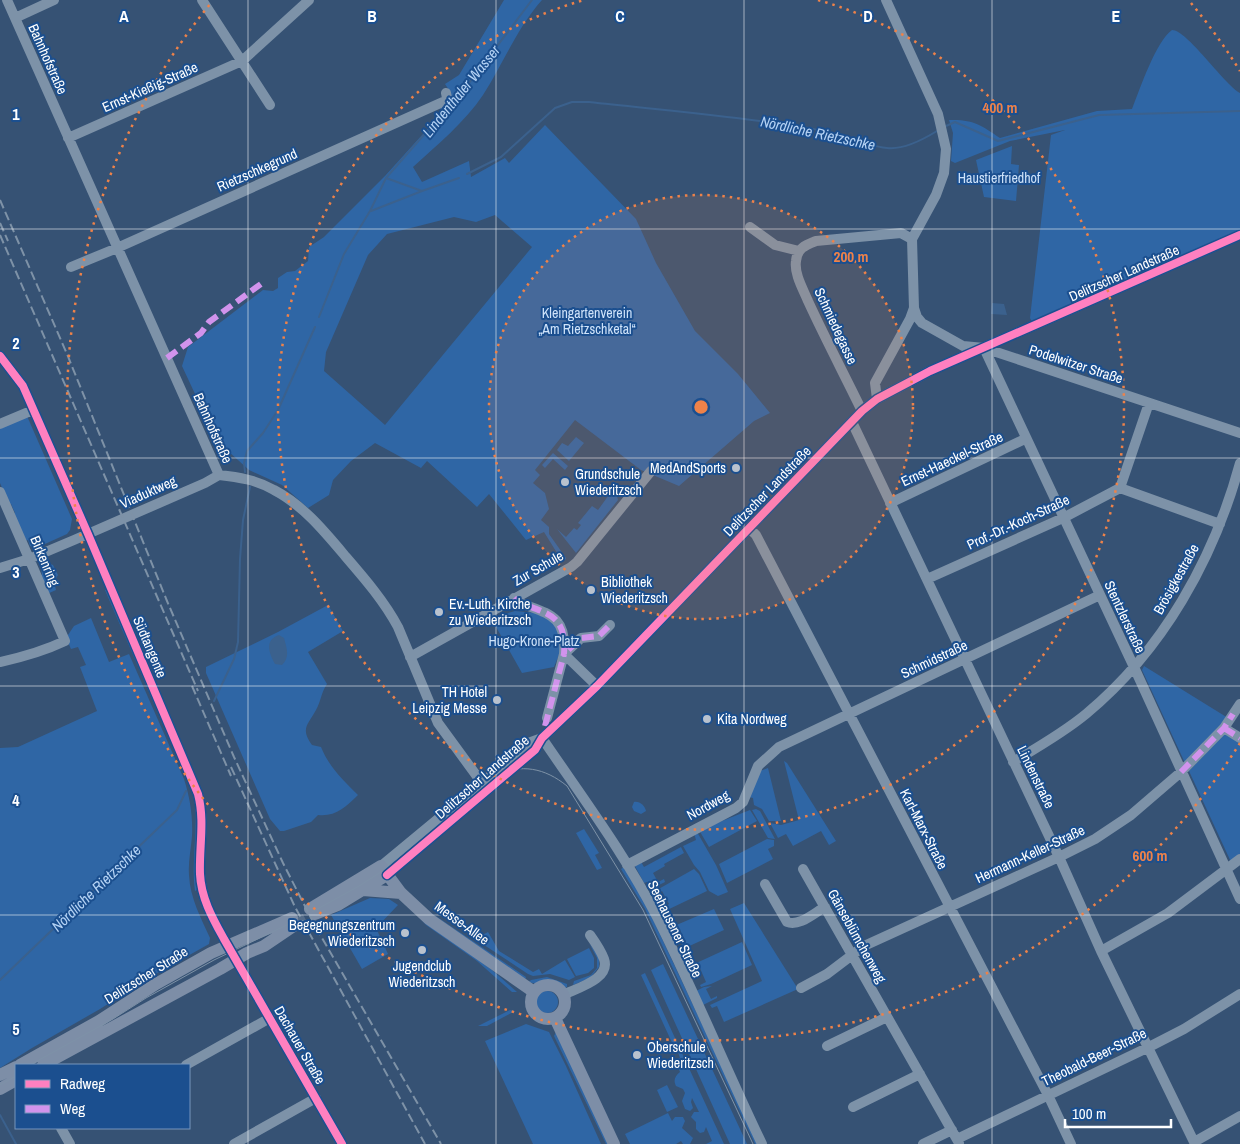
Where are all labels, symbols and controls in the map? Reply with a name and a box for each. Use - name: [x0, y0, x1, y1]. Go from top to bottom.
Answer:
- text: A: [119, 5, 129, 27]
- text: B: [367, 5, 377, 27]
- text: C: [615, 5, 625, 27]
- text: D: [863, 5, 873, 27]
- text: E: [1112, 5, 1121, 27]
- street label: Bahnhofstraße: [24, 21, 72, 97]
- water label: Lindenthaler Wasser: [417, 40, 505, 142]
- street label: Ernst-Kießig-Straße: [99, 58, 201, 116]
- text: 400 m: [983, 97, 1017, 118]
- text: 1: [12, 103, 20, 125]
- water label: Nördliche Rietzschke: [759, 111, 878, 155]
- street label: Rietzschkegrund: [214, 144, 300, 196]
- park label: Haustierfriedhof: [958, 169, 1041, 187]
- street label: Delitzscher Landstraße: [1066, 241, 1182, 305]
- text: 200 m: [834, 246, 868, 267]
- street label: Schmiedegasse: [810, 285, 862, 367]
- park label: Kleingartenverein „Am Rietzschketal“: [539, 304, 636, 338]
- text: 2: [12, 332, 20, 354]
- street label: Podelwitzer Straße: [1027, 340, 1125, 388]
- street label: Bahnhofstraße: [189, 390, 237, 466]
- centre of rings: [692, 398, 710, 416]
- street label: Ernst-Haeckel-Straße: [898, 428, 1006, 490]
- street label: Delitzscher Landstraße: [719, 442, 815, 540]
- place label: MedAndSports: [650, 459, 726, 477]
- marker: MedAndSports: [730, 462, 742, 474]
- place label: Grundschule Wiederitzsch: [575, 465, 642, 499]
- street label: Viaduktweg: [117, 471, 180, 512]
- marker: Grundschule Wiederitzsch: [559, 476, 571, 488]
- street label: Prof.-Dr.-Koch-Straße: [964, 490, 1072, 554]
- street label: Birkenring: [26, 533, 64, 589]
- street label: Brösigkestraße: [1149, 541, 1203, 617]
- street label: Zur Schule: [509, 546, 567, 590]
- text: 3: [12, 561, 20, 583]
- place label: Bibliothek Wiederitzsch: [601, 573, 668, 607]
- street label: Stentzlerstraße: [1100, 578, 1150, 656]
- marker: Bibliothek Wiederitzsch: [585, 584, 597, 596]
- place label: Ev.-Luth. Kirche zu Wiederitzsch: [449, 595, 531, 629]
- marker: Ev.-Luth. Kirche zu Wiederitzsch: [433, 606, 445, 618]
- street label: Südtangente: [129, 614, 171, 680]
- park label: Hugo-Krone-Platz: [488, 632, 580, 650]
- street label: Schmidstraße: [898, 636, 970, 682]
- place label: TH Hotel Leipzig Messe: [412, 683, 487, 717]
- marker: TH Hotel Leipzig Messe: [491, 694, 503, 706]
- place label: Kita Nordweg: [717, 710, 787, 728]
- marker: Kita Nordweg: [701, 713, 713, 725]
- street label: Delitzscher Landstraße: [431, 731, 533, 823]
- street label: Lindenstraße: [1013, 743, 1059, 811]
- street label: Nordweg: [684, 786, 733, 824]
- street label: Karl-Marx-Straße: [896, 786, 952, 872]
- text: 4: [12, 789, 20, 811]
- street label: Hermann-Keller-Straße: [972, 821, 1088, 887]
- water label: Nördliche Rietzschke: [47, 840, 145, 936]
- text: 600 m: [1133, 845, 1167, 866]
- street label: Seehausener Straße: [644, 877, 706, 981]
- street label: Gänseblümchenweg: [824, 886, 891, 987]
- street label: Messe-Allee: [431, 897, 493, 949]
- place label: Begegnungszentrum Wiederitzsch: [289, 916, 395, 950]
- marker: Begegnungszentrum Wiederitzsch: [399, 927, 411, 939]
- street label: Delitzscher Straße: [101, 942, 191, 1008]
- marker: Jugendclub Wiederitzsch: [416, 944, 428, 956]
- place label: Jugendclub Wiederitzsch: [389, 957, 456, 991]
- street label: Dachauer Straße: [270, 1003, 330, 1087]
- text: 5: [12, 1018, 20, 1040]
- street label: Theobald-Beer-Straße: [1039, 1024, 1149, 1090]
- place label: Oberschule Wiederitzsch: [647, 1038, 714, 1072]
- marker: Oberschule Wiederitzsch: [631, 1049, 643, 1061]
- legend: [15, 1064, 190, 1129]
- text: Radweg: [60, 1073, 105, 1094]
- scale bar: [1065, 1096, 1171, 1128]
- text: Weg: [60, 1098, 85, 1119]
- text: 100 m: [1072, 1103, 1106, 1124]

